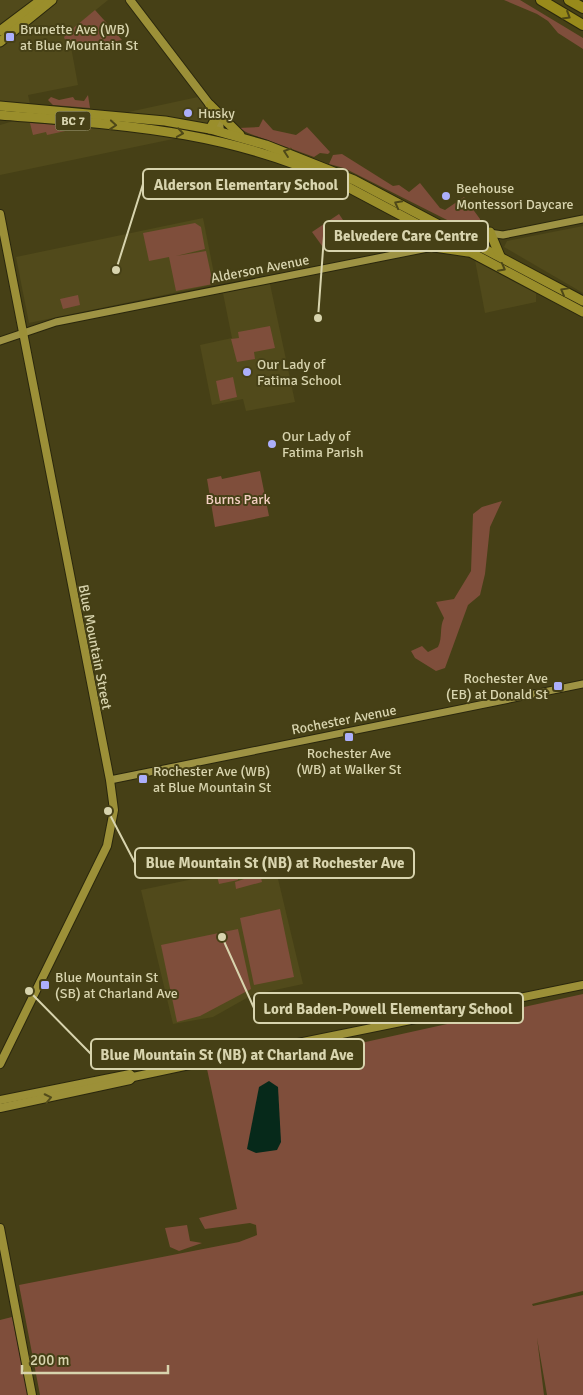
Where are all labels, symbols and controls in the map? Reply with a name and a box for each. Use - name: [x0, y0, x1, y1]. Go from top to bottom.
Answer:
- one-way arrow: [561, 9, 570, 19]
- place label: Brunette Ave (WB) at Blue Mountain St: [20, 21, 138, 54]
- marker: Brunette Ave (WB) at Blue Mountain St: [4, 31, 16, 43]
- place label: Husky: [198, 105, 235, 122]
- marker: Husky: [182, 107, 194, 119]
- road number: BC 7: [56, 112, 90, 130]
- one-way arrow: [110, 119, 118, 130]
- one-way arrow: [176, 127, 184, 137]
- one-way arrow: [284, 148, 292, 158]
- callout: Alderson Elementary School: [143, 169, 348, 199]
- text: Alderson Elementary School: [154, 176, 338, 194]
- place label: Beehouse Montessori Daycare: [456, 180, 574, 213]
- marker: Beehouse Montessori Daycare: [440, 190, 452, 202]
- one-way arrow: [395, 200, 404, 210]
- callout: Belvedere Care Centre: [324, 221, 488, 251]
- text: Belvedere Care Centre: [334, 227, 478, 245]
- street label: Alderson Avenue: [209, 251, 311, 287]
- one-way arrow: [496, 262, 505, 272]
- one-way arrow: [560, 287, 569, 297]
- place label: Our Lady of Fatima School: [257, 356, 342, 389]
- marker: Our Lady of Fatima School: [241, 366, 253, 378]
- place label: Our Lady of Fatima Parish: [282, 428, 364, 461]
- marker: Our Lady of Fatima Parish: [266, 438, 278, 450]
- park label: Burns Park: [205, 491, 271, 508]
- street label: Blue Mountain Street: [75, 583, 115, 711]
- place label: Rochester Ave (EB) at Donald St: [446, 670, 548, 703]
- marker: Rochester Ave (EB) at Donald St: [552, 680, 564, 692]
- street label: Rochester Avenue: [290, 701, 398, 739]
- marker: Rochester Ave (WB) at Walker St: [343, 731, 355, 743]
- place label: Rochester Ave (WB) at Walker St: [297, 745, 402, 778]
- place label: Rochester Ave (WB) at Blue Mountain St: [153, 763, 271, 796]
- marker: Rochester Ave (WB) at Blue Mountain St: [137, 773, 149, 785]
- callout: Blue Mountain St (NB) at Rochester Ave: [135, 848, 414, 878]
- text: Blue Mountain St (NB) at Rochester Ave: [146, 854, 404, 872]
- place label: Blue Mountain St (SB) at Charland Ave: [55, 969, 178, 1002]
- marker: Blue Mountain St (SB) at Charland Ave: [39, 979, 51, 991]
- callout: Lord Baden-Powell Elementary School: [254, 993, 523, 1023]
- text: Lord Baden-Powell Elementary School: [263, 1000, 513, 1018]
- callout: Blue Mountain St (NB) at Charland Ave: [91, 1039, 364, 1069]
- text: Blue Mountain St (NB) at Charland Ave: [100, 1046, 354, 1064]
- one-way arrow: [43, 1093, 52, 1104]
- scale bar: [22, 1342, 169, 1374]
- text: 200 m: [30, 1351, 70, 1369]

